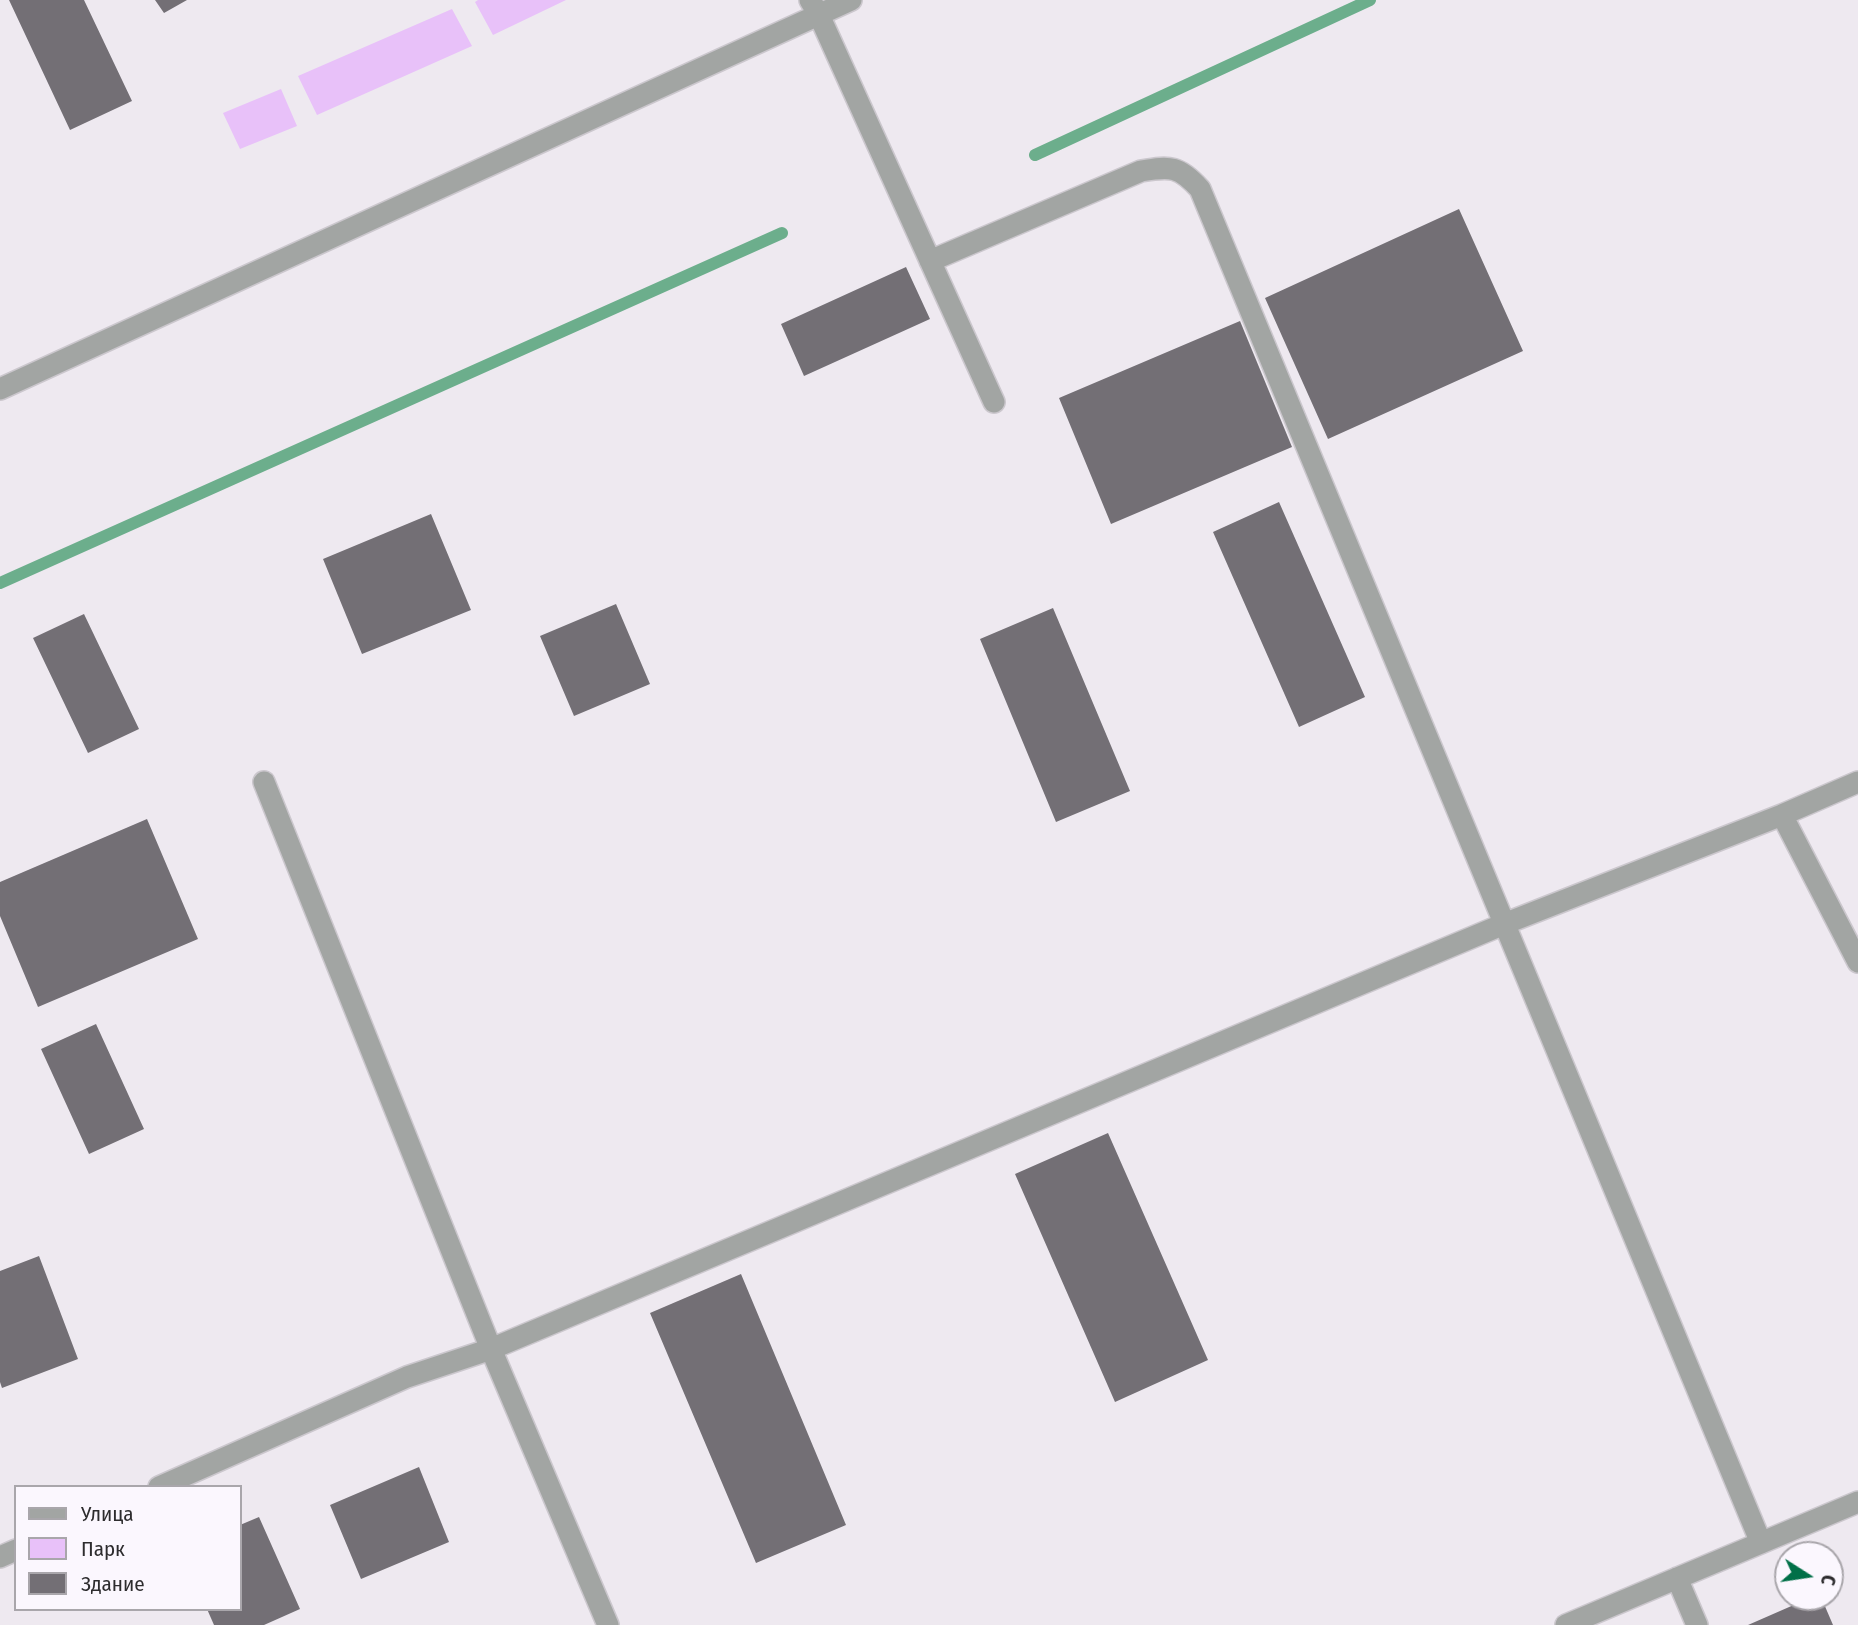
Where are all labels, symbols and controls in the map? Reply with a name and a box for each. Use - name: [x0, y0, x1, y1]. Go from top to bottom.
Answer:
- legend: [14, 1485, 242, 1611]
- text: Улица: [81, 1501, 134, 1527]
- text: Парк: [81, 1536, 125, 1562]
- north arrow: [1774, 1541, 1844, 1611]
- text: Здание: [81, 1571, 145, 1597]
- text: С: [1816, 1573, 1840, 1587]

